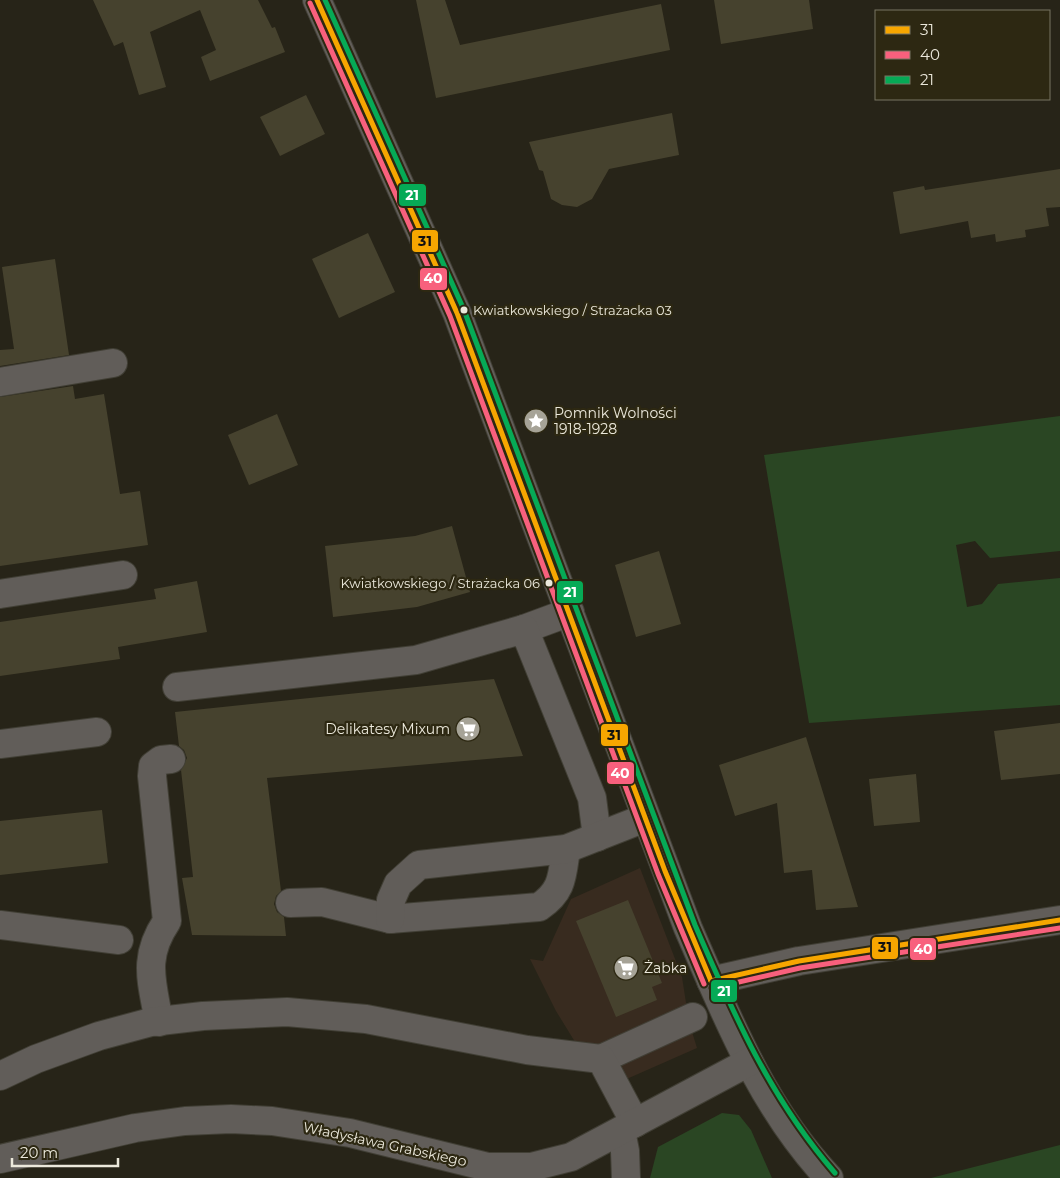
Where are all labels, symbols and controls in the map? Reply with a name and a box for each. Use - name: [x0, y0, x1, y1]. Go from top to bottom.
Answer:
- legend: [875, 10, 1050, 100]
- text: 31: [920, 20, 934, 39]
- text: 40: [920, 45, 940, 64]
- text: 21: [920, 70, 934, 89]
- line badge: 21: [398, 183, 427, 207]
- text: 21: [405, 186, 419, 204]
- line badge: 31: [411, 229, 439, 253]
- text: 31: [417, 232, 432, 250]
- line badge: 40: [419, 267, 448, 291]
- text: 40: [423, 269, 443, 287]
- place label: Kwiatkowskiego / Strażacka 03: [473, 302, 672, 318]
- marker: Kwiatkowskiego / Strażacka 03: [459, 305, 469, 315]
- place label: Pomnik Wolności 1918-1928: [554, 404, 677, 438]
- place icon: Pomnik Wolności 1918-1928: [523, 408, 549, 434]
- place label: Kwiatkowskiego / Strażacka 06: [340, 575, 540, 591]
- marker: Kwiatkowskiego / Strażacka 06: [544, 578, 554, 588]
- line badge: 21: [556, 580, 584, 604]
- text: 21: [563, 583, 577, 601]
- supermarket icon: Delikatesy Mixum: [455, 716, 481, 742]
- place label: Delikatesy Mixum: [325, 720, 450, 738]
- line badge: 31: [600, 723, 629, 747]
- text: 31: [606, 726, 621, 744]
- line badge: 40: [606, 761, 635, 785]
- text: 40: [610, 764, 630, 782]
- line badge: 31: [871, 936, 899, 960]
- line badge: 40: [909, 937, 937, 961]
- text: 31: [877, 938, 892, 956]
- text: 40: [913, 940, 933, 958]
- supermarket icon: Żabka: [613, 955, 639, 981]
- place label: Żabka: [644, 959, 687, 977]
- line badge: 21: [710, 979, 738, 1003]
- text: 21: [717, 982, 731, 1000]
- street label: Władysława Grabskiego: [302, 1118, 469, 1170]
- scale bar: [12, 1136, 119, 1168]
- text: 20 m: [20, 1143, 58, 1162]

